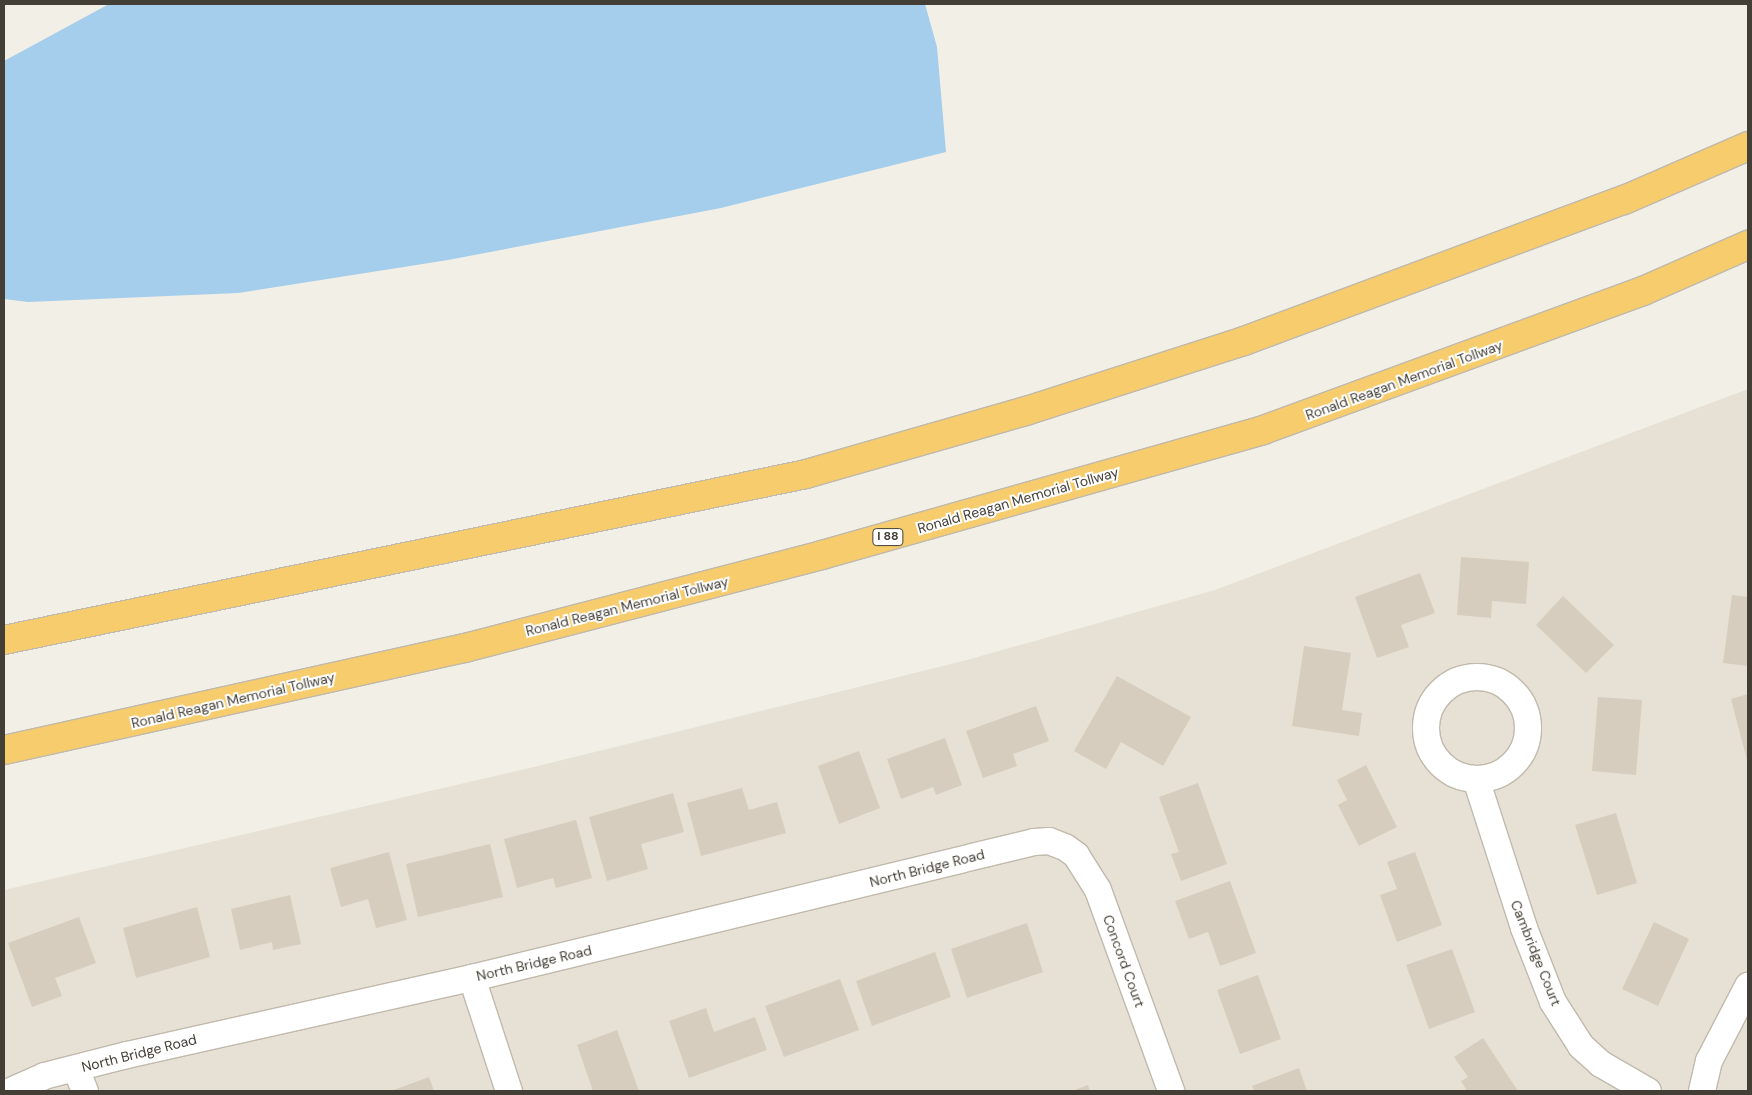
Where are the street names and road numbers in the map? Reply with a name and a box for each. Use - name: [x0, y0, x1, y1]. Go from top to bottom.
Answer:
- street label: Ronald Reagan Memorial Tollway: [1303, 336, 1505, 424]
- street label: Ronald Reagan Memorial Tollway: [916, 463, 1120, 537]
- road number: I 88: [872, 528, 904, 546]
- street label: Ronald Reagan Memorial Tollway: [524, 573, 730, 639]
- street label: Ronald Reagan Memorial Tollway: [130, 668, 336, 732]
- street label: North Bridge Road: [868, 846, 986, 890]
- street label: Cambridge Court: [1507, 898, 1565, 1008]
- street label: Concord Court: [1099, 912, 1149, 1010]
- street label: North Bridge Road: [475, 942, 593, 984]
- street label: North Bridge Road: [80, 1031, 198, 1075]

